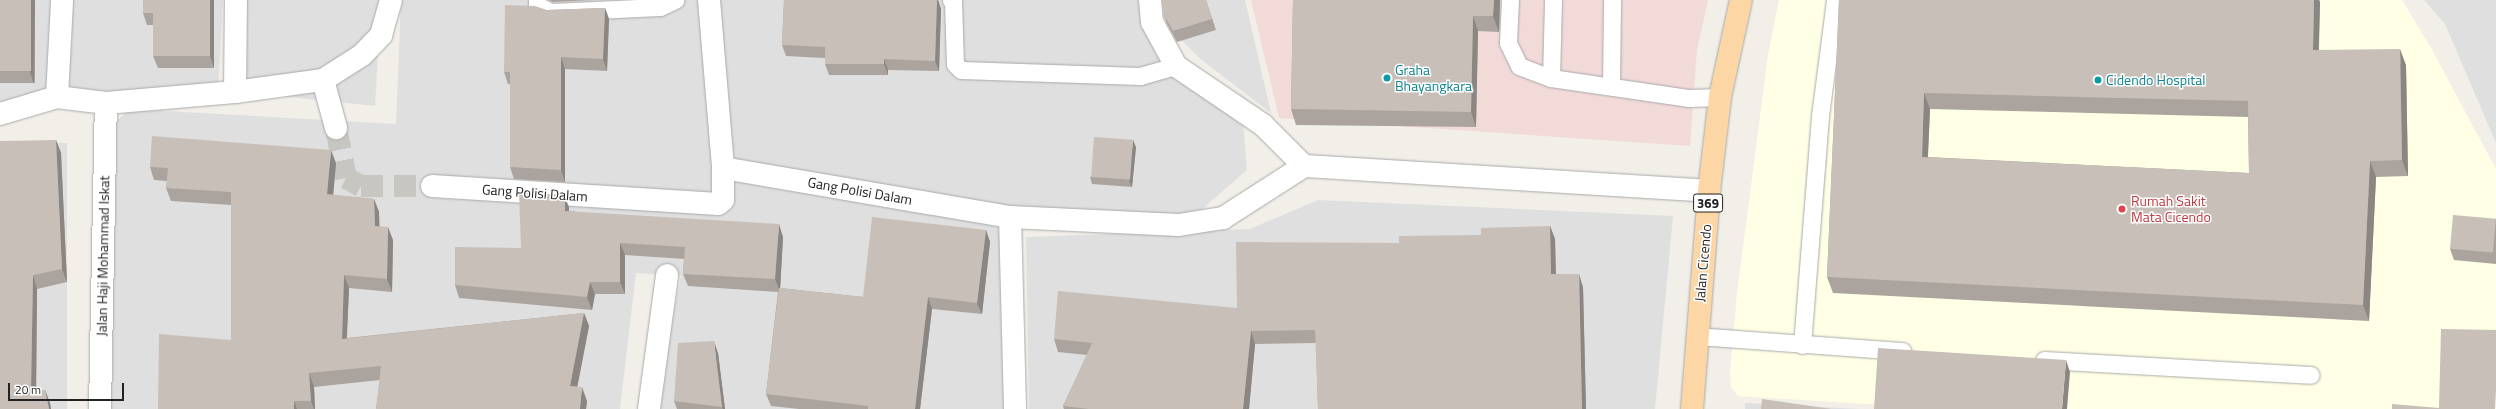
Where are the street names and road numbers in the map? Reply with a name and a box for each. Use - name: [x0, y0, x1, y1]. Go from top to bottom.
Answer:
- street label: Gang Polisi Dalam: [806, 174, 914, 208]
- street label: Jalan Haji Mohammad Iskat: [93, 176, 113, 336]
- street label: Gang Polisi Dalam: [482, 181, 588, 205]
- road number: 369: [1693, 192, 1723, 214]
- street label: Jalan Cicendo: [1691, 223, 1715, 303]

